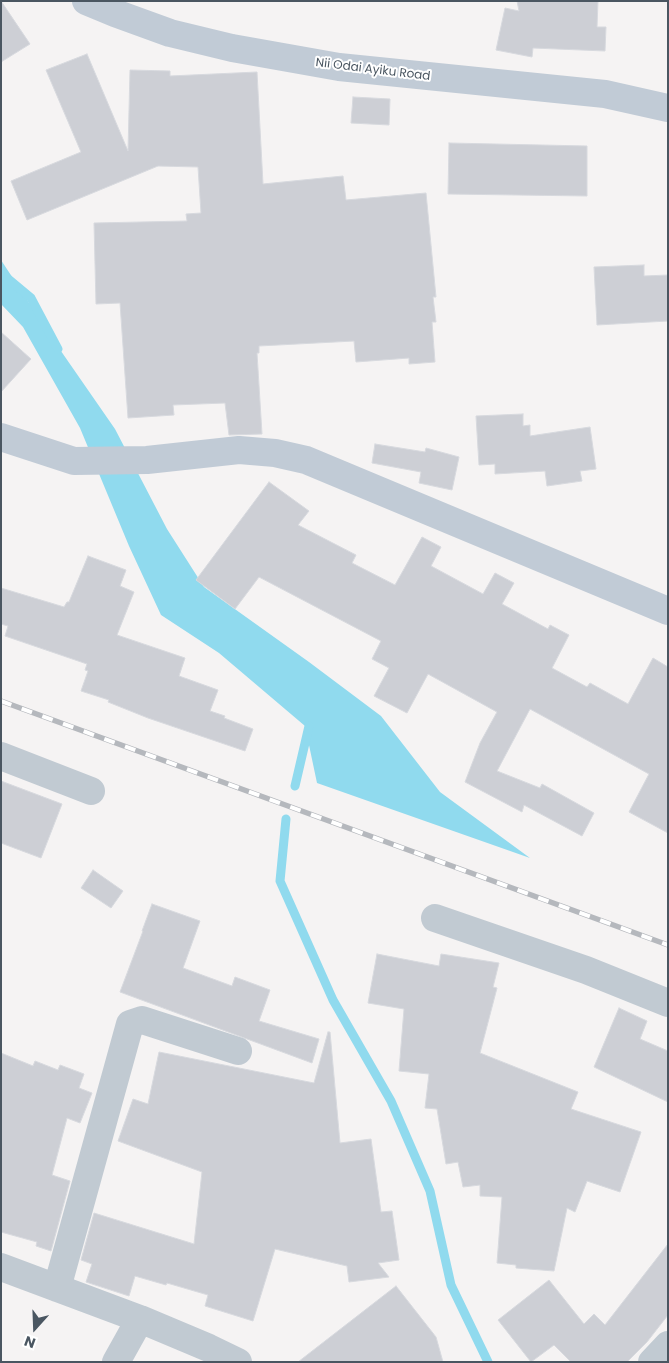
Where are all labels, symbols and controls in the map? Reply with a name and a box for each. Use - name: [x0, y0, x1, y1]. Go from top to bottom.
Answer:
- street label: Nii Odai Ayiku Road: [315, 56, 431, 84]
- north arrow: [10, 1303, 60, 1353]
- text: N: [22, 1331, 38, 1353]

